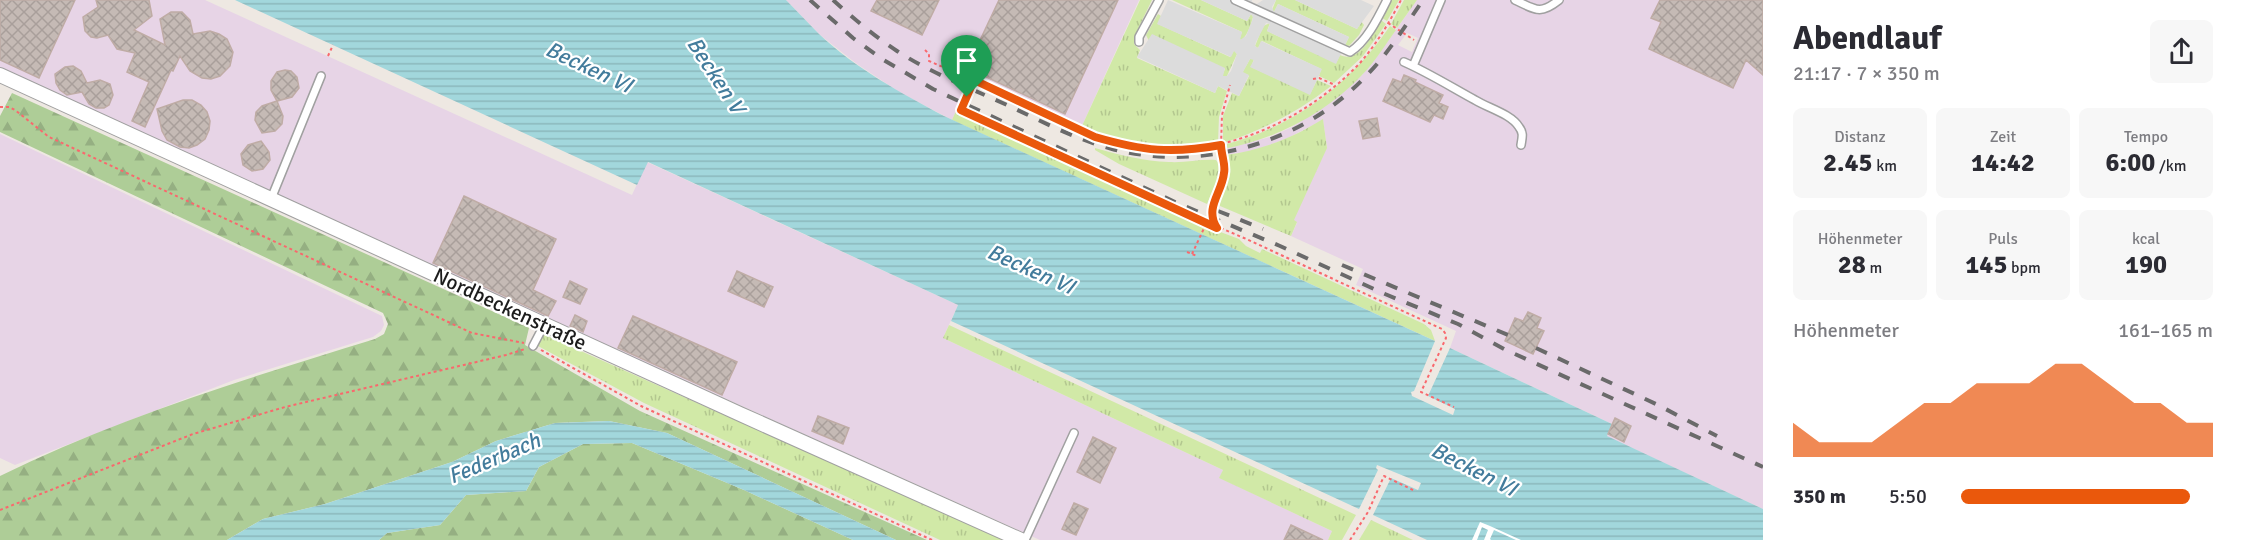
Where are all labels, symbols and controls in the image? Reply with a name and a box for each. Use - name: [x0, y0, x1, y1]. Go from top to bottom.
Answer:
- text: Abendlauf: [1793, 18, 1941, 59]
- button: share: [2150, 20, 2213, 83]
- water label: Becken V: [681, 32, 753, 121]
- water label: Becken VI: [541, 35, 639, 100]
- pin: [941, 35, 992, 97]
- icon: arrive: [950, 44, 983, 77]
- text: 21:17 · 7 × 350 m: [1793, 61, 1940, 86]
- text: Distanz: [1834, 127, 1886, 147]
- text: Zeit: [1990, 127, 2016, 147]
- text: Tempo: [2124, 127, 2168, 147]
- text: 2.45: [1823, 147, 1873, 179]
- text: 14:42: [1971, 147, 2035, 179]
- text: 6:00: [2106, 147, 2155, 179]
- text: km: [1873, 156, 1897, 176]
- text: /km: [2155, 156, 2186, 176]
- text: Höhenmeter: [1818, 229, 1902, 249]
- text: Puls: [1988, 229, 2018, 249]
- text: kcal: [2132, 229, 2160, 249]
- water label: Becken VI: [983, 238, 1081, 301]
- text: 28: [1838, 249, 1866, 281]
- text: 145: [1965, 249, 2007, 281]
- text: 190: [2125, 249, 2167, 281]
- text: m: [1866, 258, 1882, 278]
- text: bpm: [2007, 258, 2041, 278]
- street label: Nordbeckenstraße: [429, 262, 591, 356]
- text: Höhenmeter: [1793, 318, 1899, 343]
- text: 161–165 m: [2118, 318, 2213, 343]
- water label: Federbach: [444, 426, 545, 490]
- water label: Becken VI: [1427, 436, 1523, 503]
- text: 350 m: [1793, 484, 1846, 509]
- text: 5:50: [1889, 484, 1927, 509]

